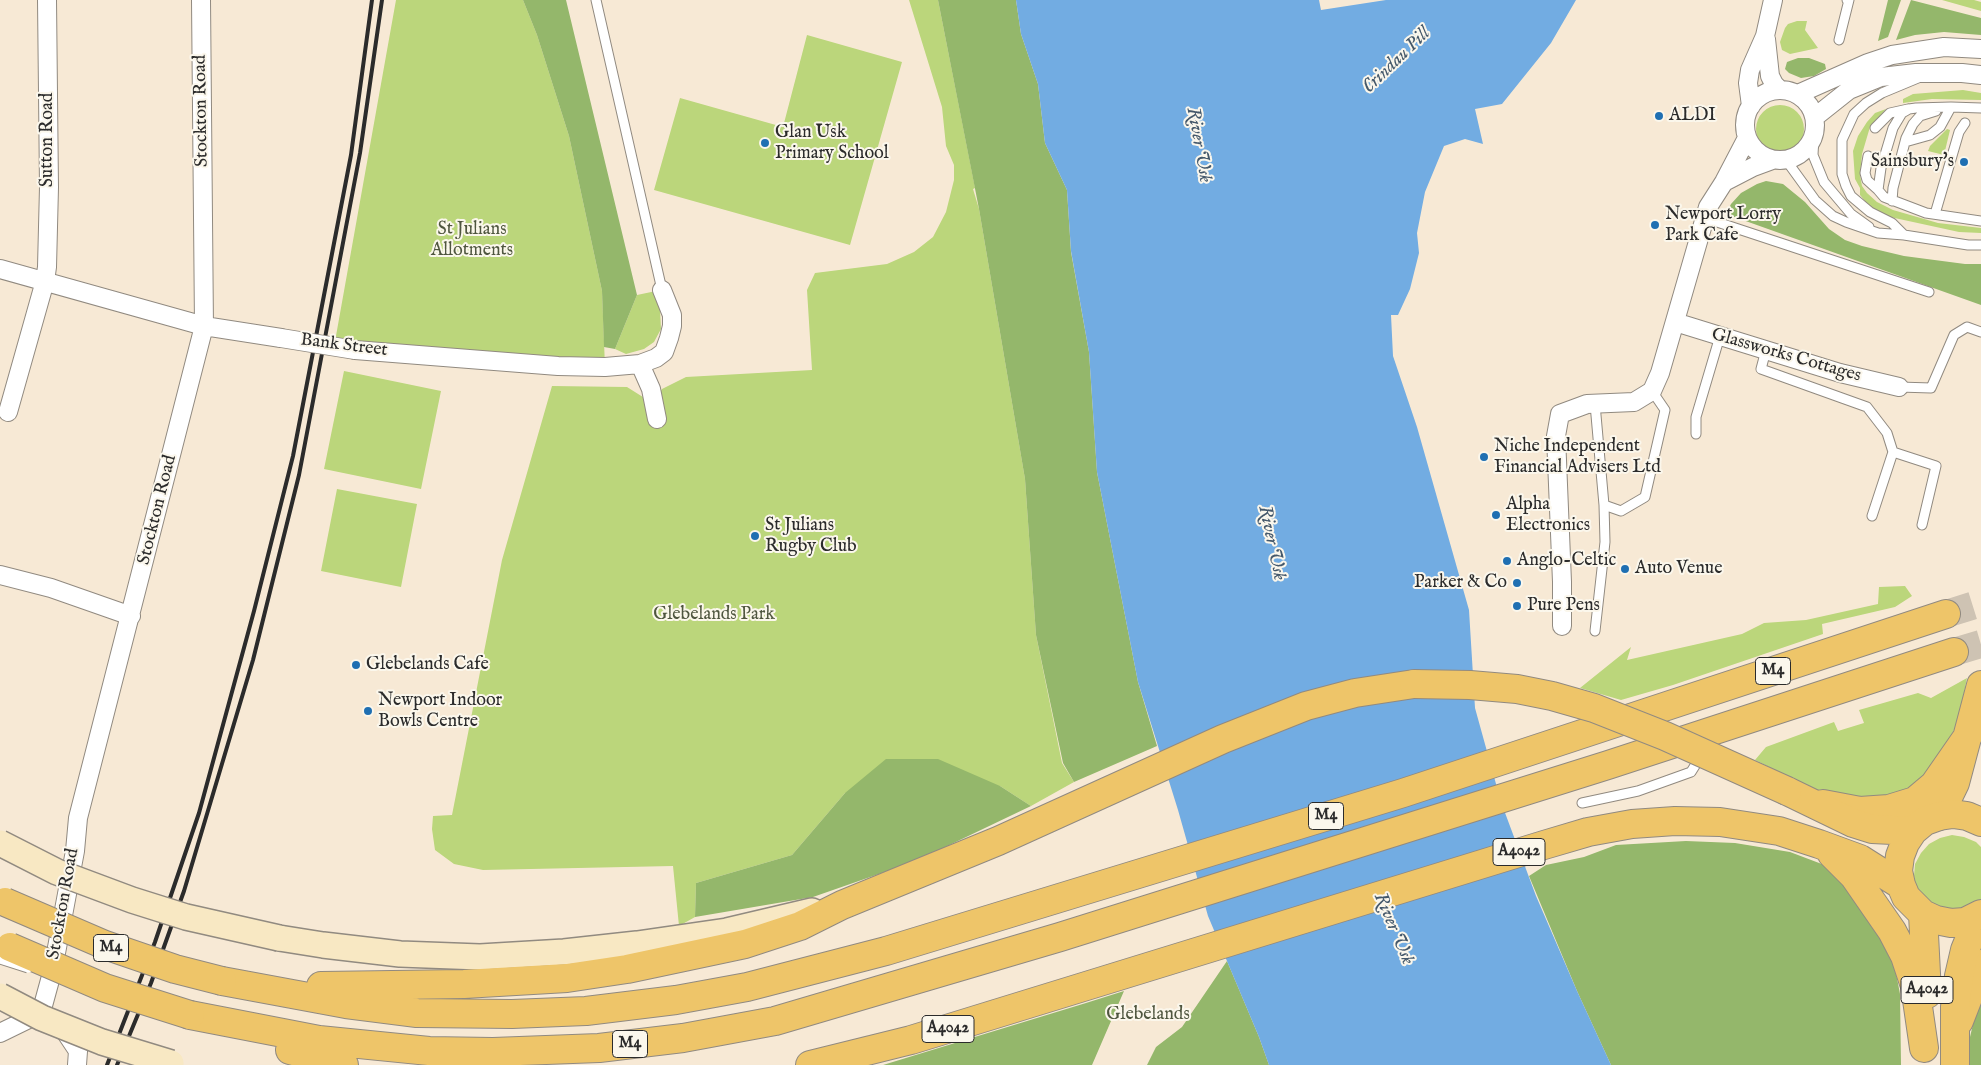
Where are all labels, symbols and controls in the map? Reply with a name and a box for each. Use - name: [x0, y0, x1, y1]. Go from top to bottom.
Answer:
- water label: Crindau Pill: [1358, 23, 1436, 99]
- street label: Stockton Road: [190, 55, 214, 167]
- street label: Sutton Road: [37, 93, 59, 187]
- place label: ALDI: [1669, 105, 1716, 127]
- water label: River Usk: [1180, 106, 1216, 184]
- marker: ALDI: [1653, 110, 1665, 122]
- place label: Glan Usk Primary School: [775, 122, 889, 164]
- marker: Glan Usk Primary School: [759, 137, 771, 149]
- place label: Sainsbury's: [1871, 151, 1954, 173]
- marker: Sainsbury's: [1958, 156, 1970, 168]
- place label: Newport Lorry Park Cafe: [1665, 204, 1781, 246]
- park label: St Julians Allotments: [431, 219, 513, 262]
- marker: Newport Lorry Park Cafe: [1649, 219, 1661, 231]
- street label: Glassworks Cottages: [1709, 324, 1863, 388]
- street label: Bank Street: [299, 330, 389, 362]
- place label: Niche Independent Financial Advisers Ltd: [1494, 436, 1661, 478]
- marker: Niche Independent Financial Advisers Ltd: [1478, 451, 1490, 463]
- street label: Stockton Road: [134, 453, 182, 567]
- place label: Alpha Electronics: [1506, 494, 1590, 536]
- water label: River Usk: [1252, 504, 1290, 582]
- marker: Alpha Electronics: [1490, 509, 1502, 521]
- place label: St Julians Rugby Club: [765, 515, 857, 558]
- marker: St Julians Rugby Club: [749, 530, 761, 542]
- place label: Anglo-Celtic: [1517, 550, 1616, 572]
- marker: Anglo-Celtic: [1501, 555, 1513, 567]
- place label: Auto Venue: [1635, 558, 1722, 580]
- marker: Auto Venue: [1619, 563, 1631, 575]
- place label: Parker & Co: [1414, 572, 1507, 594]
- marker: Parker & Co: [1511, 577, 1523, 589]
- place label: Pure Pens: [1527, 595, 1600, 617]
- marker: Pure Pens: [1511, 600, 1523, 612]
- park label: Glebelands Park: [653, 604, 775, 626]
- place label: Glebelands Cafe: [366, 654, 489, 676]
- road number: M4: [1756, 658, 1790, 684]
- marker: Glebelands Cafe: [350, 659, 362, 671]
- place label: Newport Indoor Bowls Centre: [378, 690, 502, 732]
- marker: Newport Indoor Bowls Centre: [362, 705, 374, 717]
- road number: M4: [1308, 802, 1344, 829]
- road number: A4042: [1493, 839, 1545, 866]
- street label: Stockton Road: [44, 847, 84, 961]
- water label: River Usk: [1368, 890, 1418, 968]
- road number: M4: [94, 934, 128, 961]
- road number: A4042: [1901, 976, 1953, 1004]
- park label: Glebelands: [1106, 1004, 1190, 1026]
- road number: A4042: [922, 1016, 974, 1042]
- road number: M4: [612, 1030, 648, 1058]

